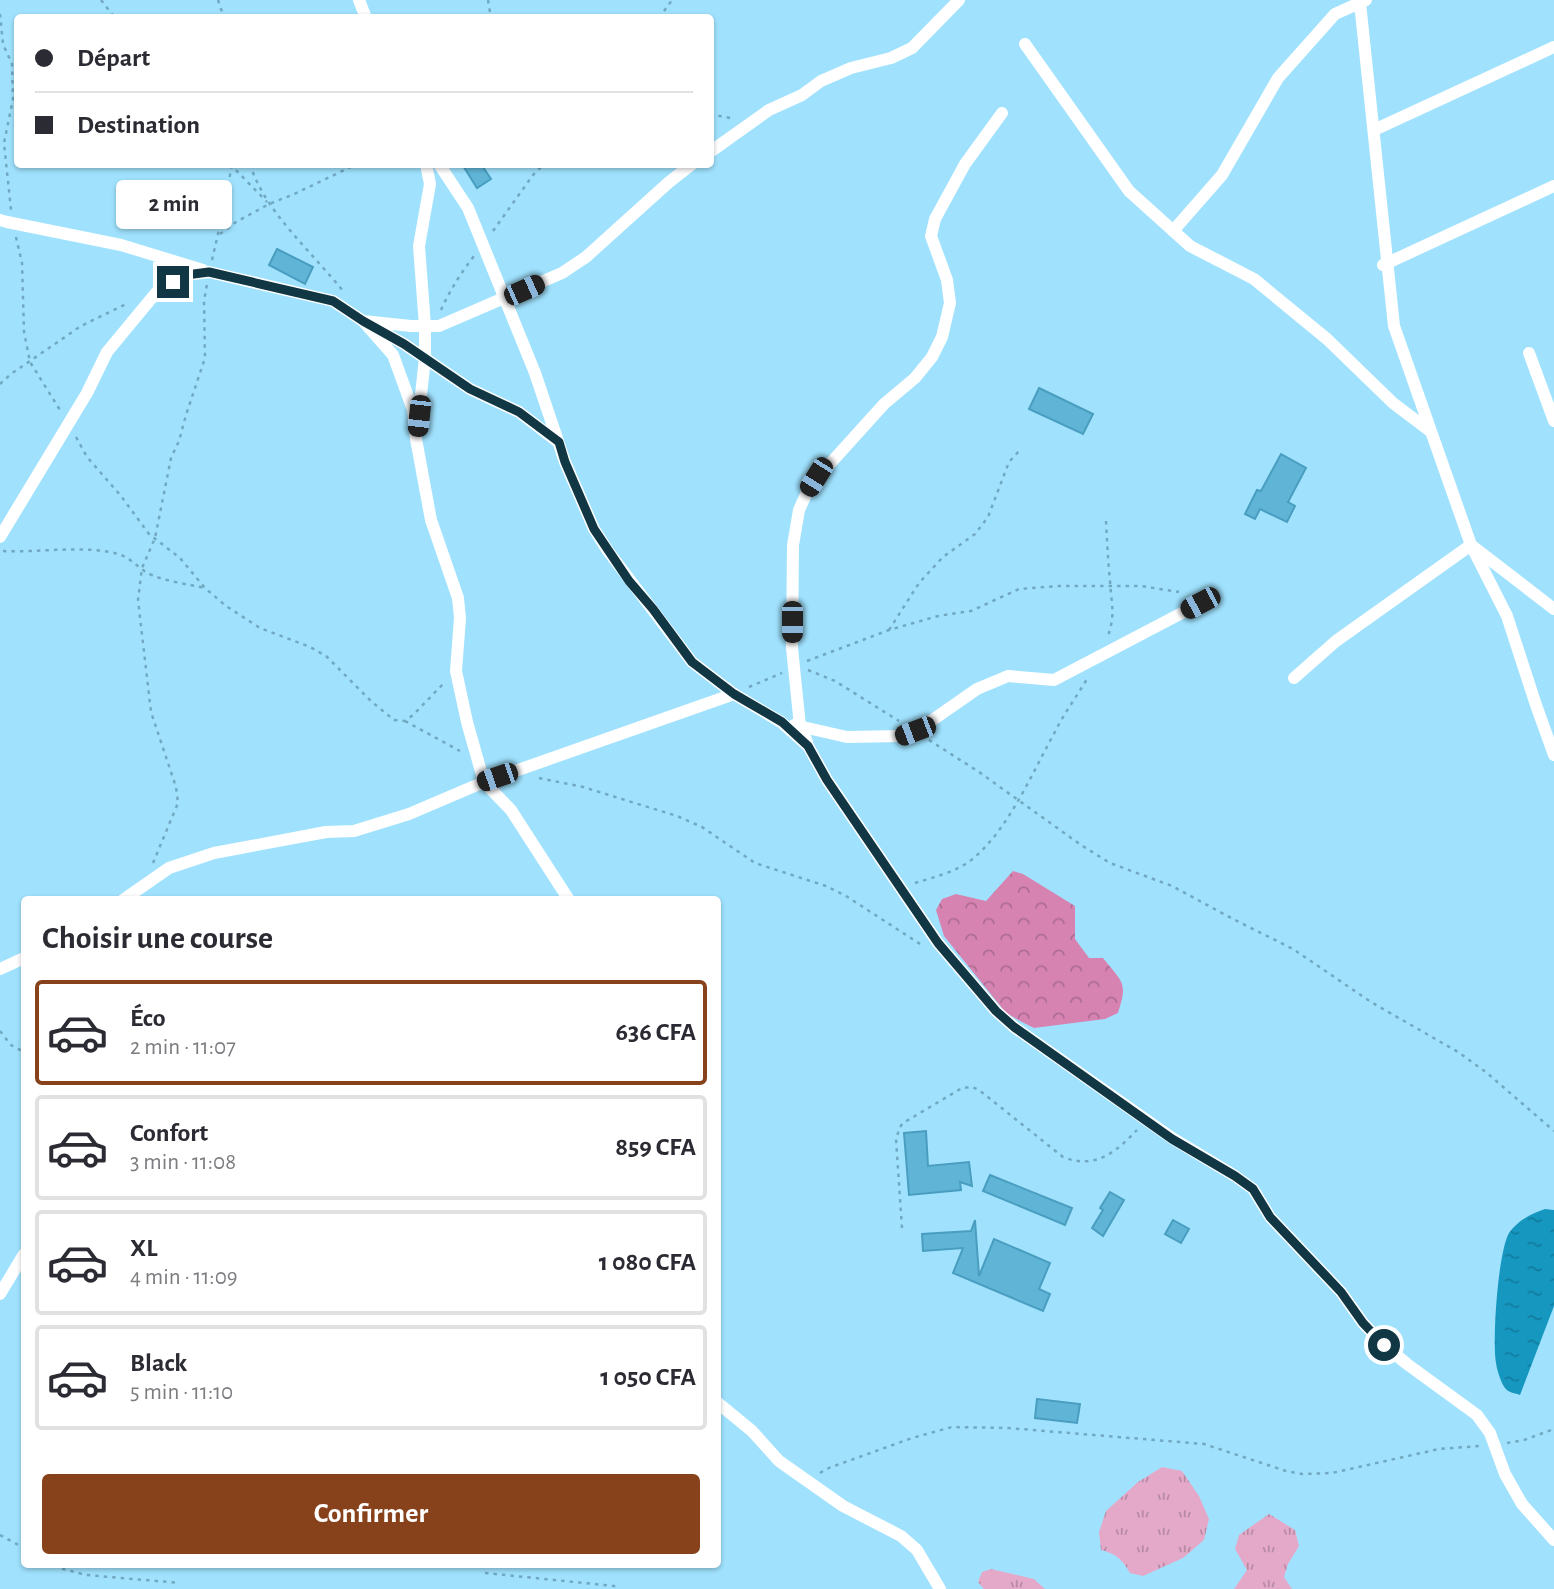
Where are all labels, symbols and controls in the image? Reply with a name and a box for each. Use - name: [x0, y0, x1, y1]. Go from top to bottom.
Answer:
- text: Départ: [77, 45, 150, 71]
- text: Destination: [77, 112, 200, 138]
- callout: 2 min: [115, 180, 231, 230]
- text: 2 min: [148, 193, 200, 216]
- route end: [157, 266, 189, 298]
- car: [501, 272, 548, 308]
- car: [407, 394, 432, 438]
- car: [796, 454, 837, 500]
- car: [1177, 584, 1224, 622]
- car: [782, 601, 803, 643]
- car: [892, 714, 939, 748]
- car: [474, 760, 521, 794]
- text: Choisir une course: [42, 922, 273, 954]
- icon: car: [46, 1001, 109, 1064]
- text: Éco: [130, 1005, 166, 1031]
- text: 636 CFA: [616, 1019, 696, 1045]
- text: 2 min · 11:07: [130, 1036, 236, 1059]
- icon: car: [46, 1116, 109, 1179]
- text: Confort: [130, 1120, 208, 1146]
- text: 859 CFA: [615, 1134, 696, 1160]
- text: 3 min · 11:08: [130, 1151, 236, 1174]
- icon: car: [46, 1231, 109, 1294]
- text: XL: [130, 1235, 157, 1261]
- text: 1 080 CFA: [599, 1249, 696, 1275]
- text: 4 min · 11:09: [130, 1266, 238, 1289]
- route start: [1368, 1329, 1400, 1361]
- icon: car: [46, 1346, 109, 1409]
- text: Black: [130, 1350, 187, 1376]
- text: 1 050 CFA: [600, 1364, 696, 1390]
- text: 5 min · 11:10: [130, 1381, 233, 1404]
- button: Confirmer: [42, 1474, 700, 1554]

